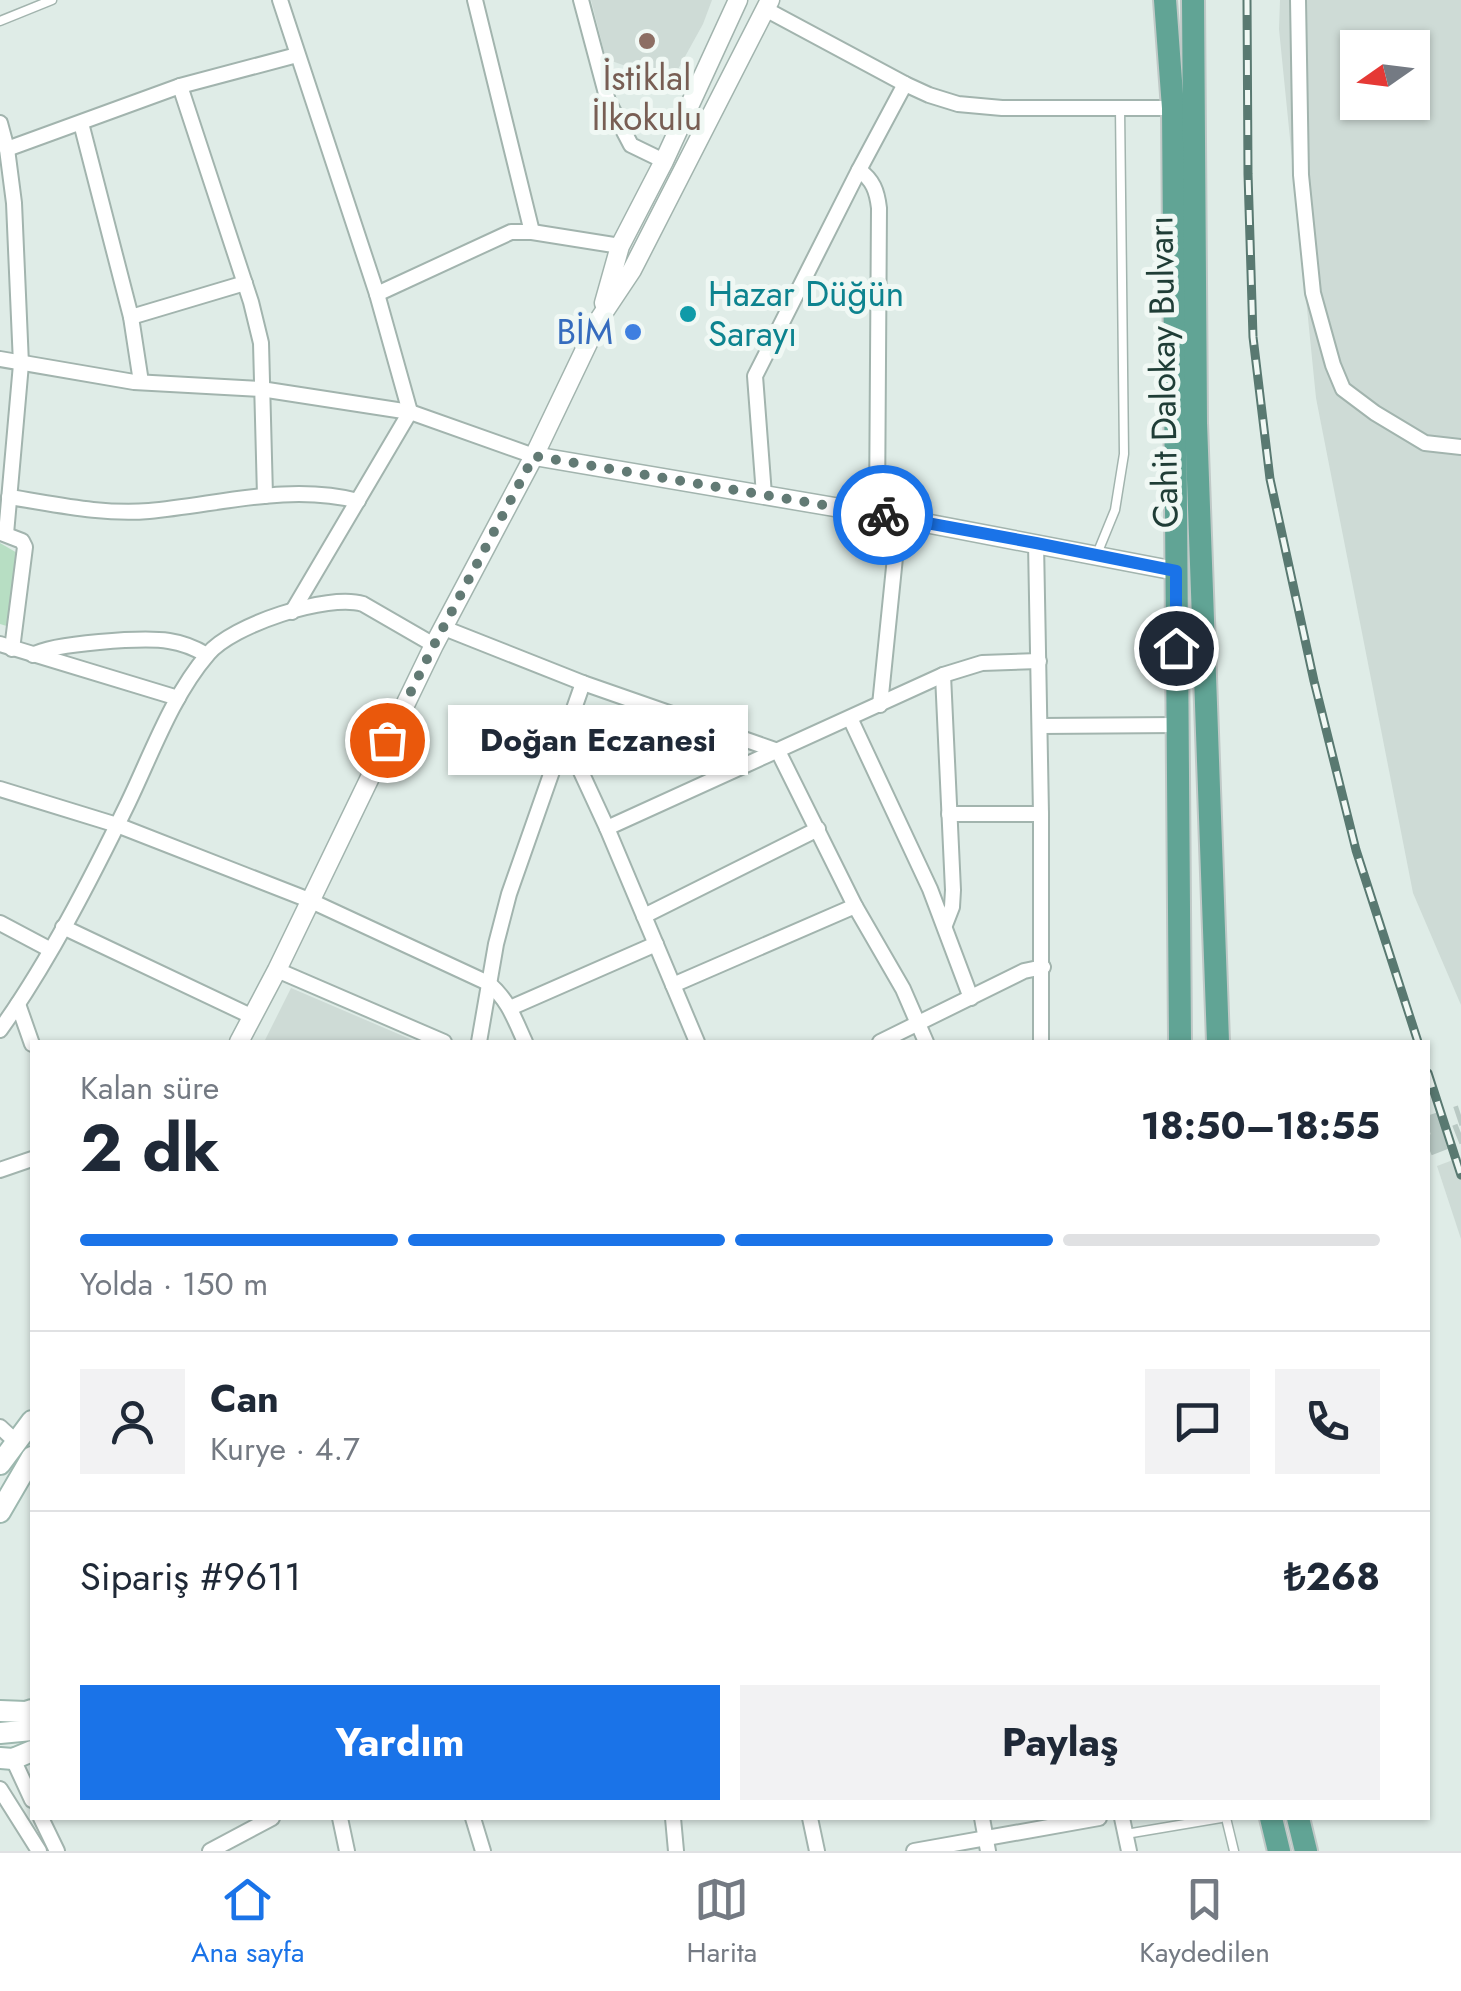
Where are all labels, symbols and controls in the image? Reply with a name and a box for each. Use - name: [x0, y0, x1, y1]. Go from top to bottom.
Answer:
- marker: İstiklal İlkokulu: [636, 30, 658, 52]
- north arrow: [1340, 30, 1430, 120]
- map controls: [1340, 30, 1430, 120]
- place label: İstiklal İlkokulu: [592, 53, 702, 143]
- street label: Cahit Dalokay Bulvarı: [1135, 215, 1191, 529]
- place label: Hazar Düğün Sarayı: [708, 269, 904, 359]
- marker: Hazar Düğün Sarayı: [677, 303, 699, 325]
- place label: BİM: [557, 307, 613, 357]
- marker: BİM: [622, 321, 644, 343]
- courier: [833, 465, 933, 565]
- icon: bike: [856, 488, 911, 543]
- pin: [1134, 606, 1219, 691]
- icon: home: [1149, 621, 1204, 676]
- pin: [345, 698, 430, 783]
- callout: Doğan Eczanesi: [447, 705, 747, 775]
- icon: bag: [360, 713, 415, 768]
- text: Doğan Eczanesi: [480, 717, 716, 763]
- text: Kalan süre: [80, 1065, 219, 1111]
- text: 18:50–18:55: [1141, 1098, 1380, 1153]
- text: 2 dk: [80, 1101, 220, 1195]
- text: Yolda · 150 m: [80, 1261, 268, 1307]
- button: person: [80, 1369, 185, 1474]
- button: chat: [1145, 1369, 1250, 1474]
- button: phone: [1275, 1369, 1380, 1474]
- text: Can: [210, 1371, 279, 1426]
- text: Kurye · 4.7: [210, 1426, 360, 1472]
- text: Sipariş #9611: [80, 1549, 301, 1604]
- text: ₺268: [1284, 1549, 1380, 1604]
- button: Yardım: [80, 1685, 720, 1800]
- button: Paylaş: [740, 1685, 1380, 1800]
- tab: Ana sayfa: [191, 1872, 305, 1973]
- tab: Harita: [687, 1872, 757, 1973]
- tab: Kaydedilen: [1139, 1872, 1270, 1973]

